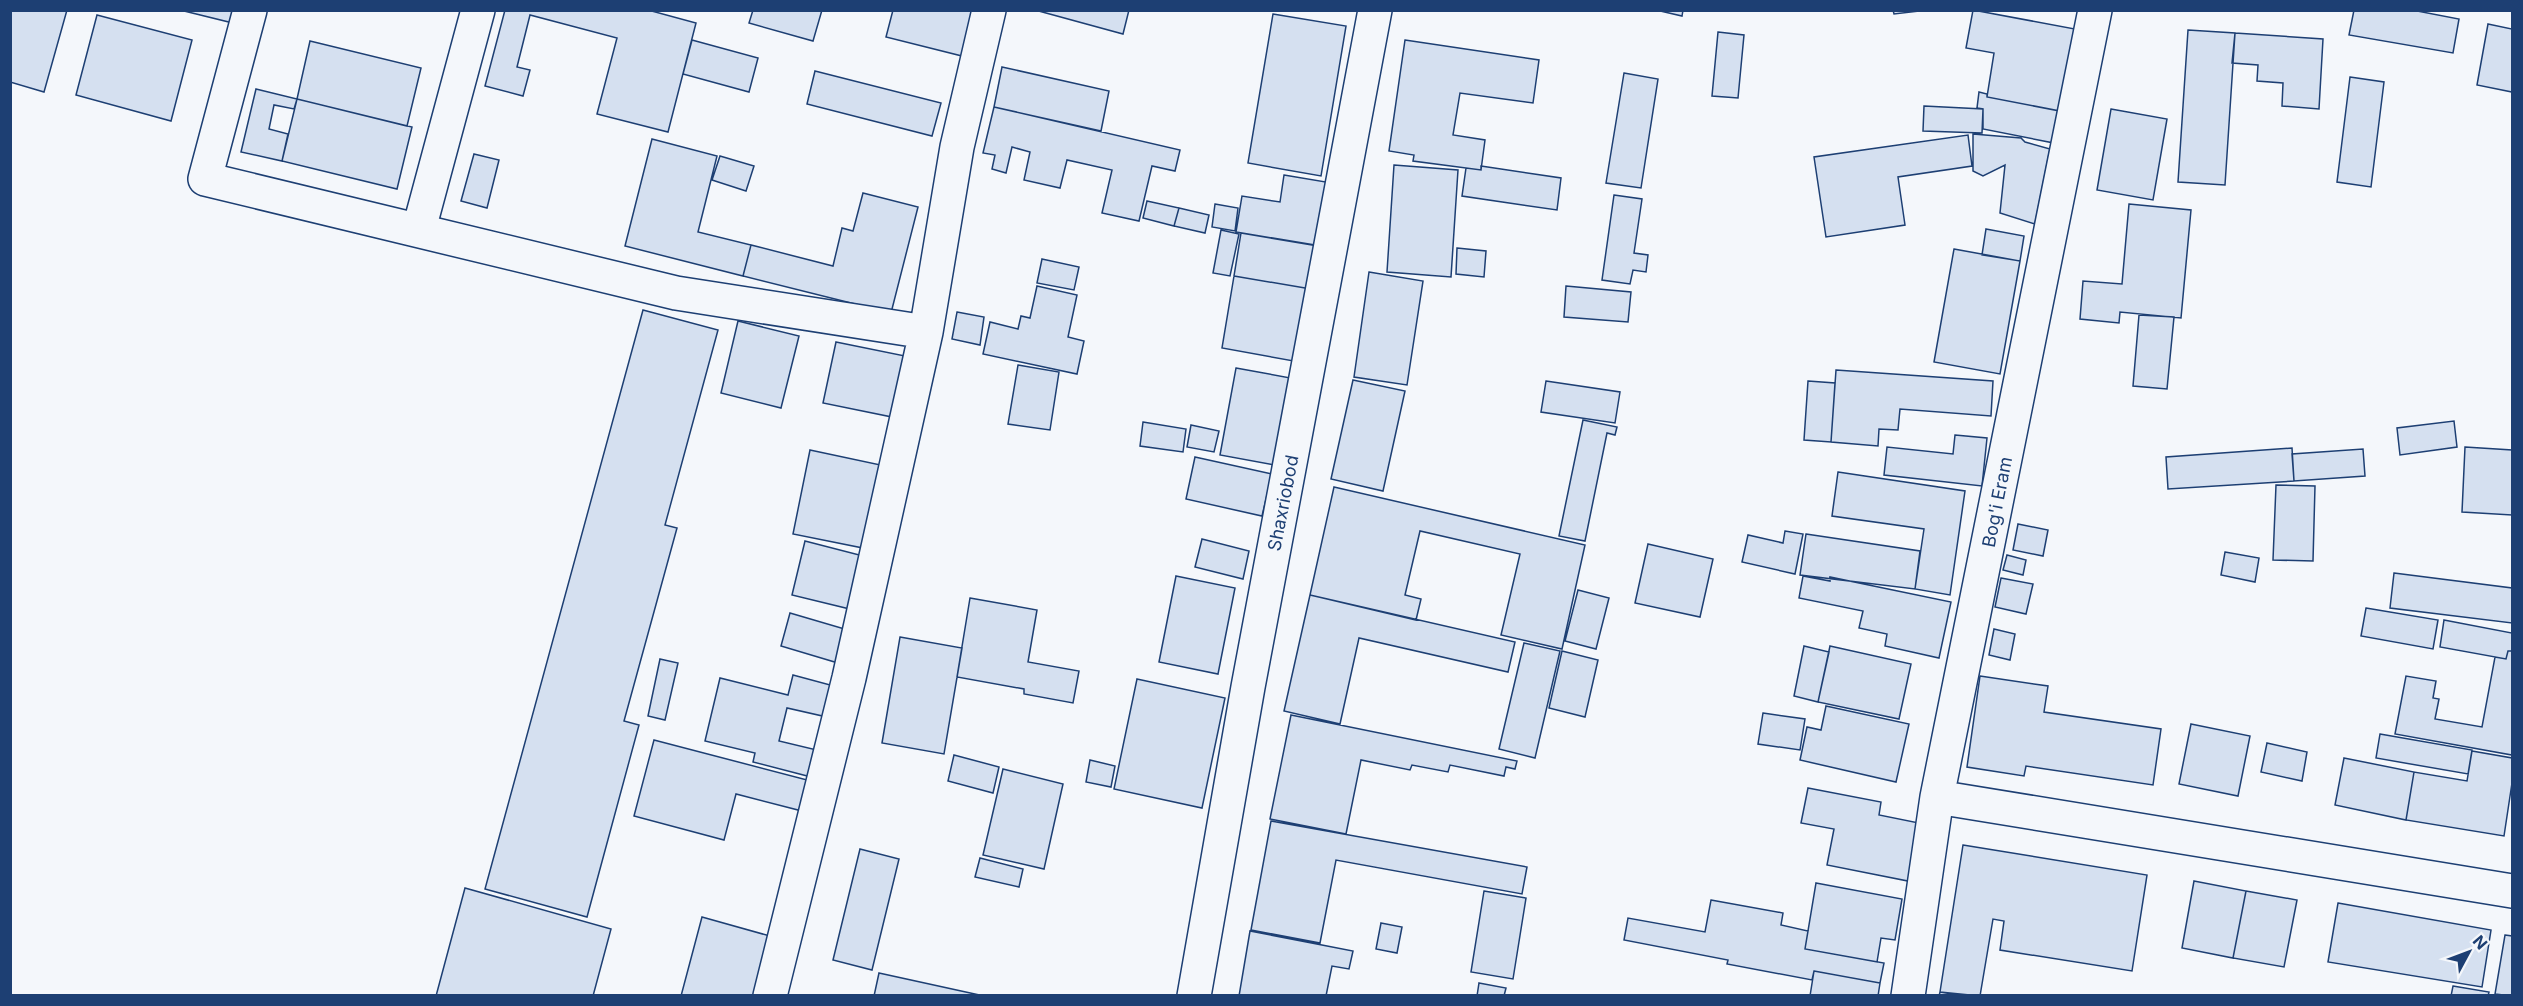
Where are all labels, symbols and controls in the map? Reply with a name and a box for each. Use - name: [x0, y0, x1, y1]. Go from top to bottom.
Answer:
- street label: Shaxriobod: [1263, 453, 1303, 553]
- street label: Bog'i Eram: [1978, 455, 2016, 549]
- north arrow: [2439, 922, 2499, 982]
- text: N: [2469, 931, 2492, 953]

